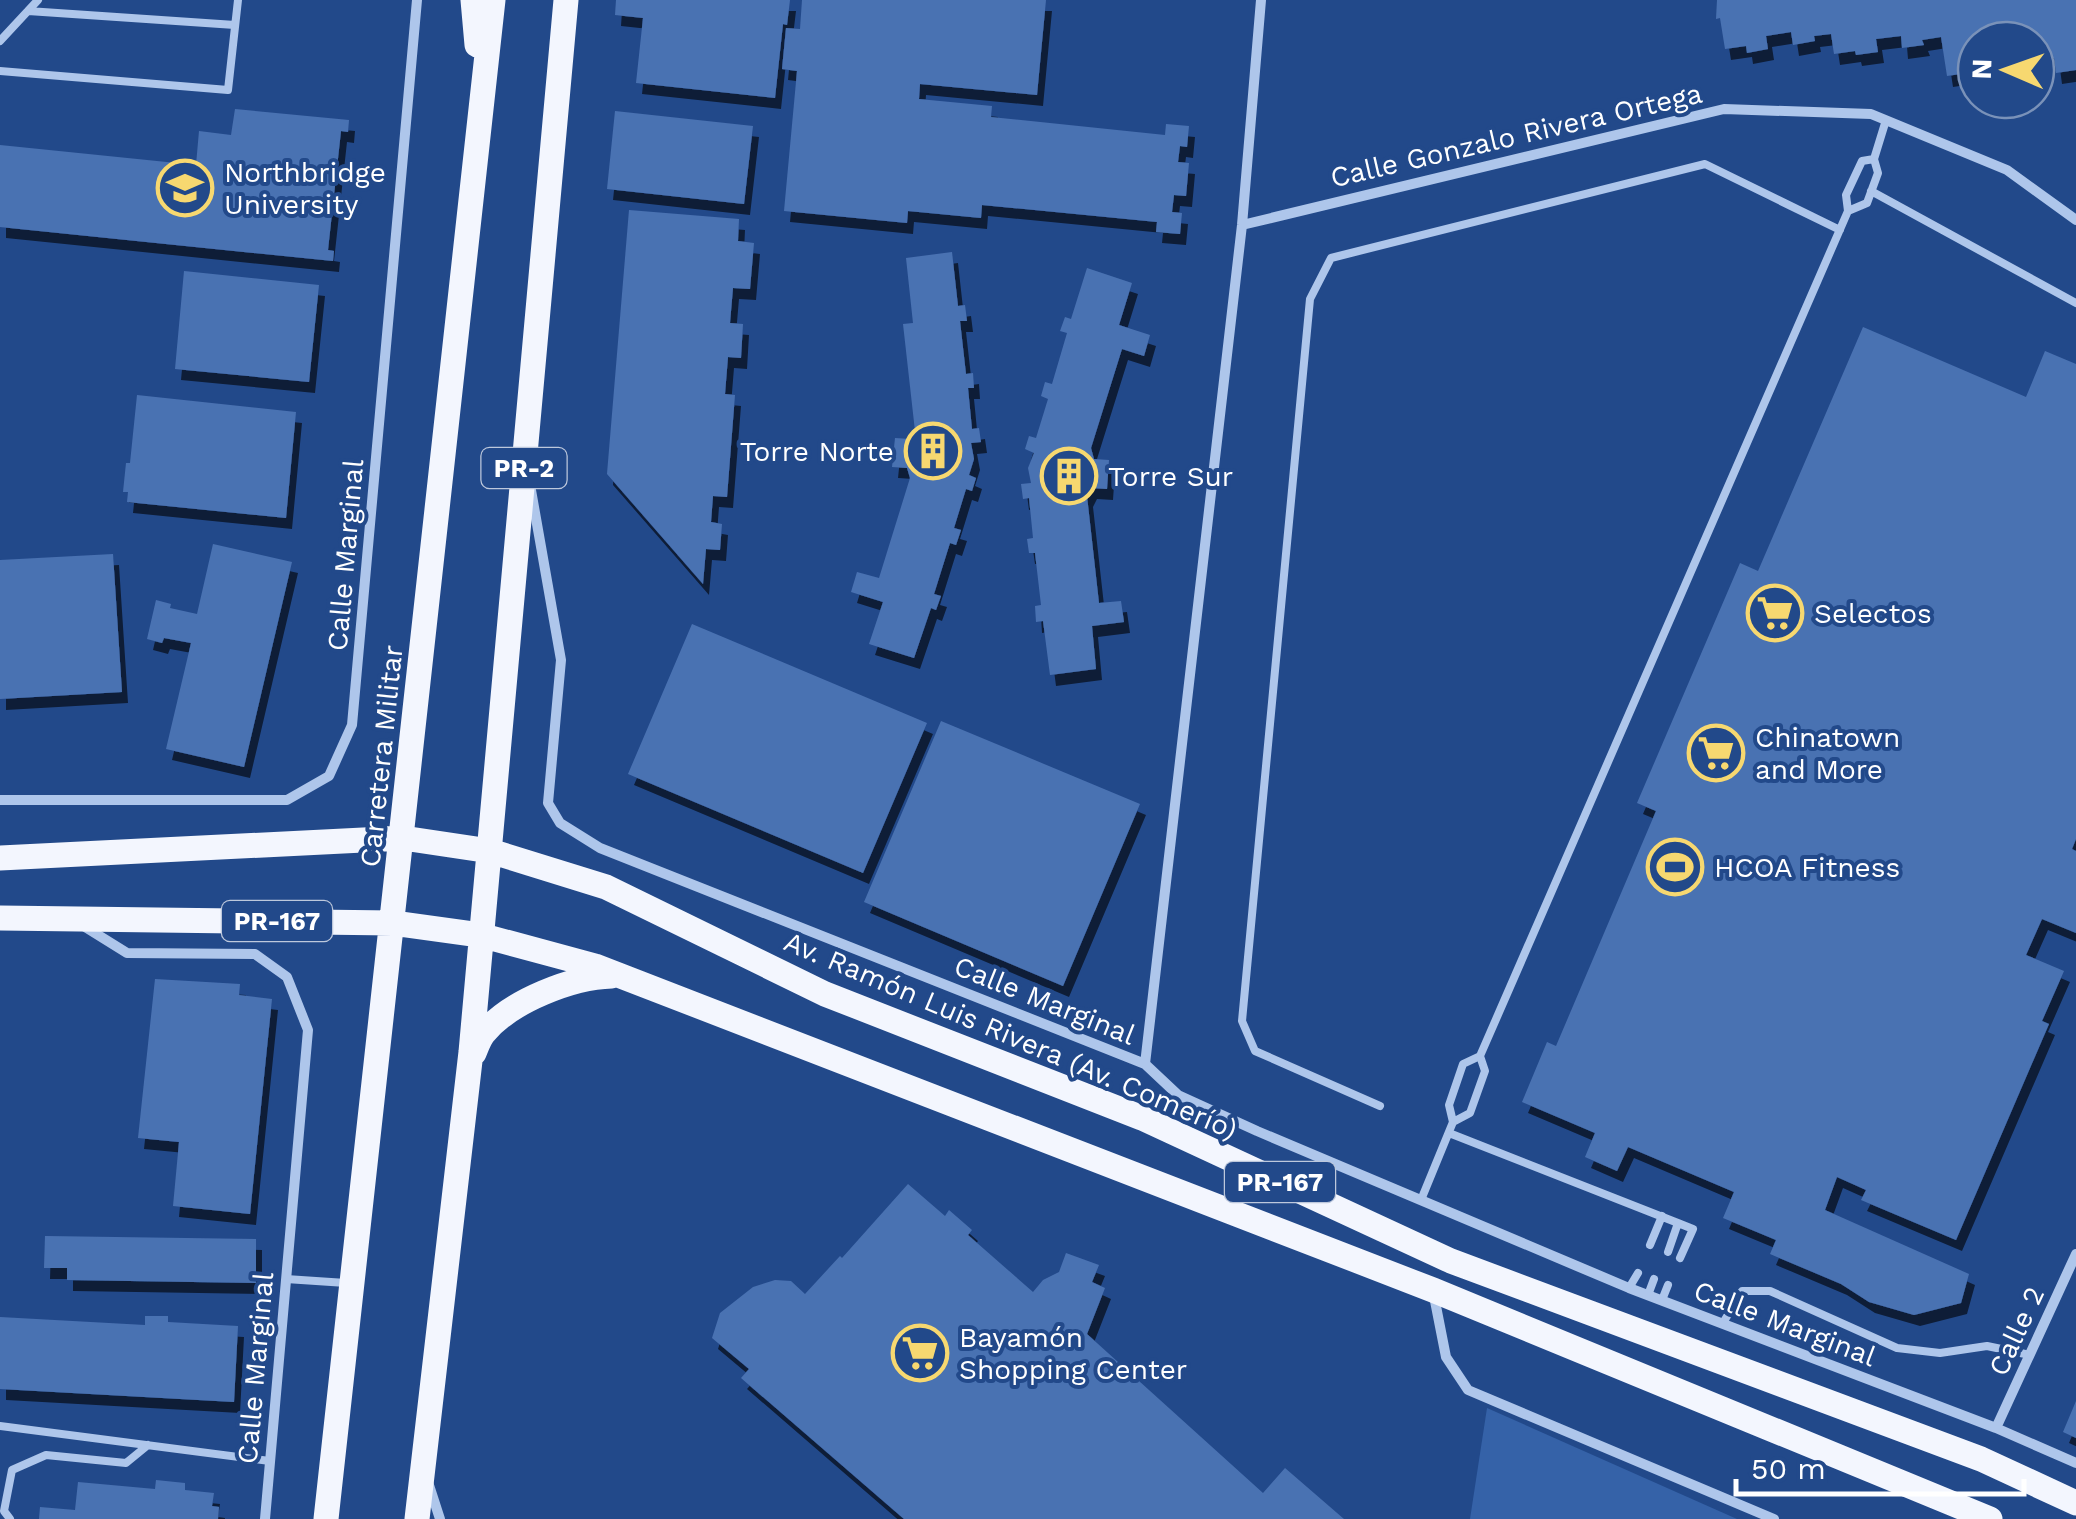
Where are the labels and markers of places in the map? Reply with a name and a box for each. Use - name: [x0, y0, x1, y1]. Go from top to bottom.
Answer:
- place label: Northbridge University: [224, 156, 386, 221]
- school or university icon: Northbridge University: [155, 158, 215, 218]
- building icon: Torre Norte: [903, 421, 963, 481]
- place label: Torre Norte: [740, 435, 894, 468]
- building icon: Torre Sur: [1039, 446, 1099, 506]
- place label: Torre Sur: [1108, 460, 1233, 493]
- supermarket icon: Selectos: [1745, 583, 1805, 643]
- place label: Selectos: [1814, 597, 1932, 630]
- place label: Chinatown and More: [1755, 721, 1900, 786]
- supermarket icon: Chinatown and More: [1686, 723, 1746, 783]
- sports icon: HCOA Fitness: [1645, 837, 1705, 897]
- place label: HCOA Fitness: [1714, 851, 1900, 884]
- place label: Bayamón Shopping Center: [959, 1321, 1187, 1386]
- supermarket icon: Bayamón Shopping Center: [890, 1323, 950, 1383]

